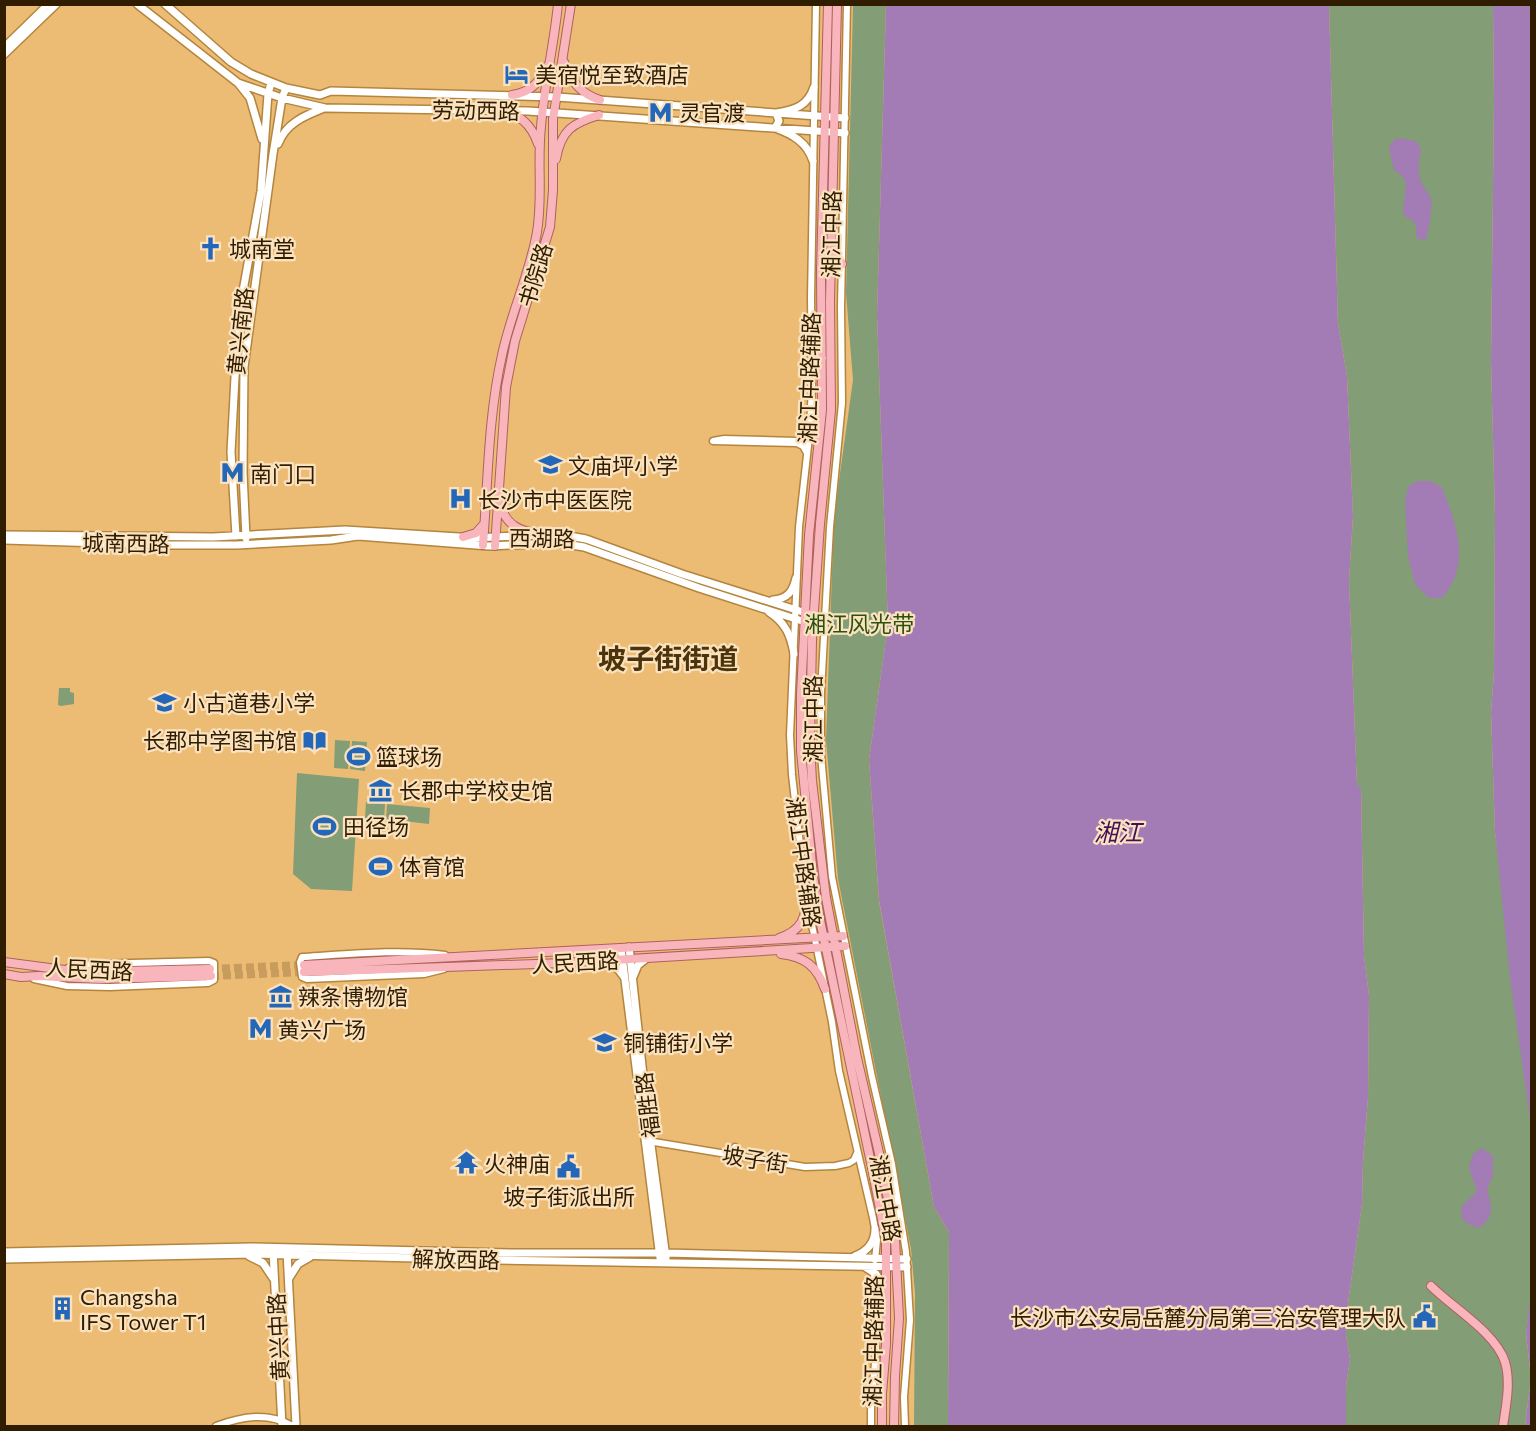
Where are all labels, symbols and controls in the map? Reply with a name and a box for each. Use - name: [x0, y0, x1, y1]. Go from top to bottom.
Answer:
- hotel icon: 美宿悦至致酒店: [504, 61, 530, 87]
- place label: 美宿悦至致酒店: [535, 61, 689, 88]
- street label: 劳动西路: [432, 96, 520, 124]
- metro station icon: 灵官渡: [648, 99, 674, 125]
- place label: 灵官渡: [679, 99, 745, 126]
- street label: 湘江中路: [817, 190, 845, 278]
- church icon: 城南堂: [198, 235, 224, 261]
- place label: 城南堂: [229, 235, 295, 262]
- street label: 书院路: [512, 239, 558, 311]
- street label: 黄兴南路: [222, 286, 258, 376]
- street label: 湘江中路辅路: [793, 312, 825, 444]
- school or university icon: 文庙坪小学: [537, 452, 563, 478]
- place label: 文庙坪小学: [568, 452, 678, 479]
- metro station icon: 南门口: [219, 460, 245, 486]
- place label: 南门口: [250, 460, 316, 487]
- hospital icon: 长沙市中医医院: [447, 486, 473, 512]
- place label: 长沙市中医医院: [478, 486, 632, 513]
- street label: 西湖路: [509, 524, 575, 552]
- street label: 城南西路: [82, 529, 170, 557]
- park label: 湘江风光带: [804, 610, 914, 637]
- district label: 坡子街街道: [598, 641, 738, 675]
- street label: 湘江中路: [799, 675, 826, 763]
- school or university icon: 小古道巷小学: [152, 689, 178, 715]
- place label: 小古道巷小学: [183, 689, 315, 716]
- place label: 长郡中学图书馆: [143, 727, 297, 754]
- library icon: 长郡中学图书馆: [302, 727, 328, 753]
- sports icon: 篮球场: [345, 743, 371, 769]
- place label: 篮球场: [376, 743, 442, 770]
- museum icon: 长郡中学校史馆: [368, 777, 394, 803]
- place label: 长郡中学校史馆: [399, 777, 553, 804]
- street label: 湘江中路辅路: [781, 795, 827, 929]
- sports icon: 田径场: [312, 813, 338, 839]
- place label: 田径场: [343, 813, 409, 840]
- water label: 湘江: [1094, 817, 1145, 846]
- sports icon: 体育馆: [368, 853, 394, 879]
- place label: 体育馆: [399, 853, 465, 880]
- street label: 人民西路: [530, 946, 620, 978]
- street label: 人民西路: [44, 953, 134, 985]
- museum icon: 辣条博物馆: [267, 983, 293, 1009]
- place label: 辣条博物馆: [298, 983, 408, 1010]
- metro station icon: 黄兴广场: [247, 1016, 273, 1042]
- place label: 黄兴广场: [278, 1016, 366, 1043]
- school or university icon: 铜铺街小学: [592, 1029, 618, 1055]
- place label: 铜铺街小学: [623, 1029, 733, 1056]
- street label: 福胜路: [630, 1071, 664, 1139]
- street label: 坡子街: [720, 1141, 790, 1177]
- temple icon: 火神庙: [453, 1150, 479, 1176]
- place label: 火神庙: [484, 1150, 550, 1177]
- street label: 湘江中路: [865, 1152, 907, 1244]
- public building icon: 坡子街派出所: [556, 1154, 582, 1180]
- place label: 坡子街派出所: [503, 1183, 635, 1210]
- street label: 解放西路: [412, 1245, 500, 1273]
- street label: 湘江中路辅路: [858, 1275, 888, 1407]
- place label: Changsha IFS Tower T1: [80, 1283, 206, 1335]
- street label: 黄兴中路: [262, 1292, 294, 1382]
- building icon: Changsha IFS Tower T1: [49, 1296, 75, 1322]
- place label: 长沙市公安局岳麓分局第三治安管理大队: [1010, 1304, 1406, 1331]
- public building icon: 长沙市公安局岳麓分局第三治安管理大队: [1411, 1304, 1437, 1330]

